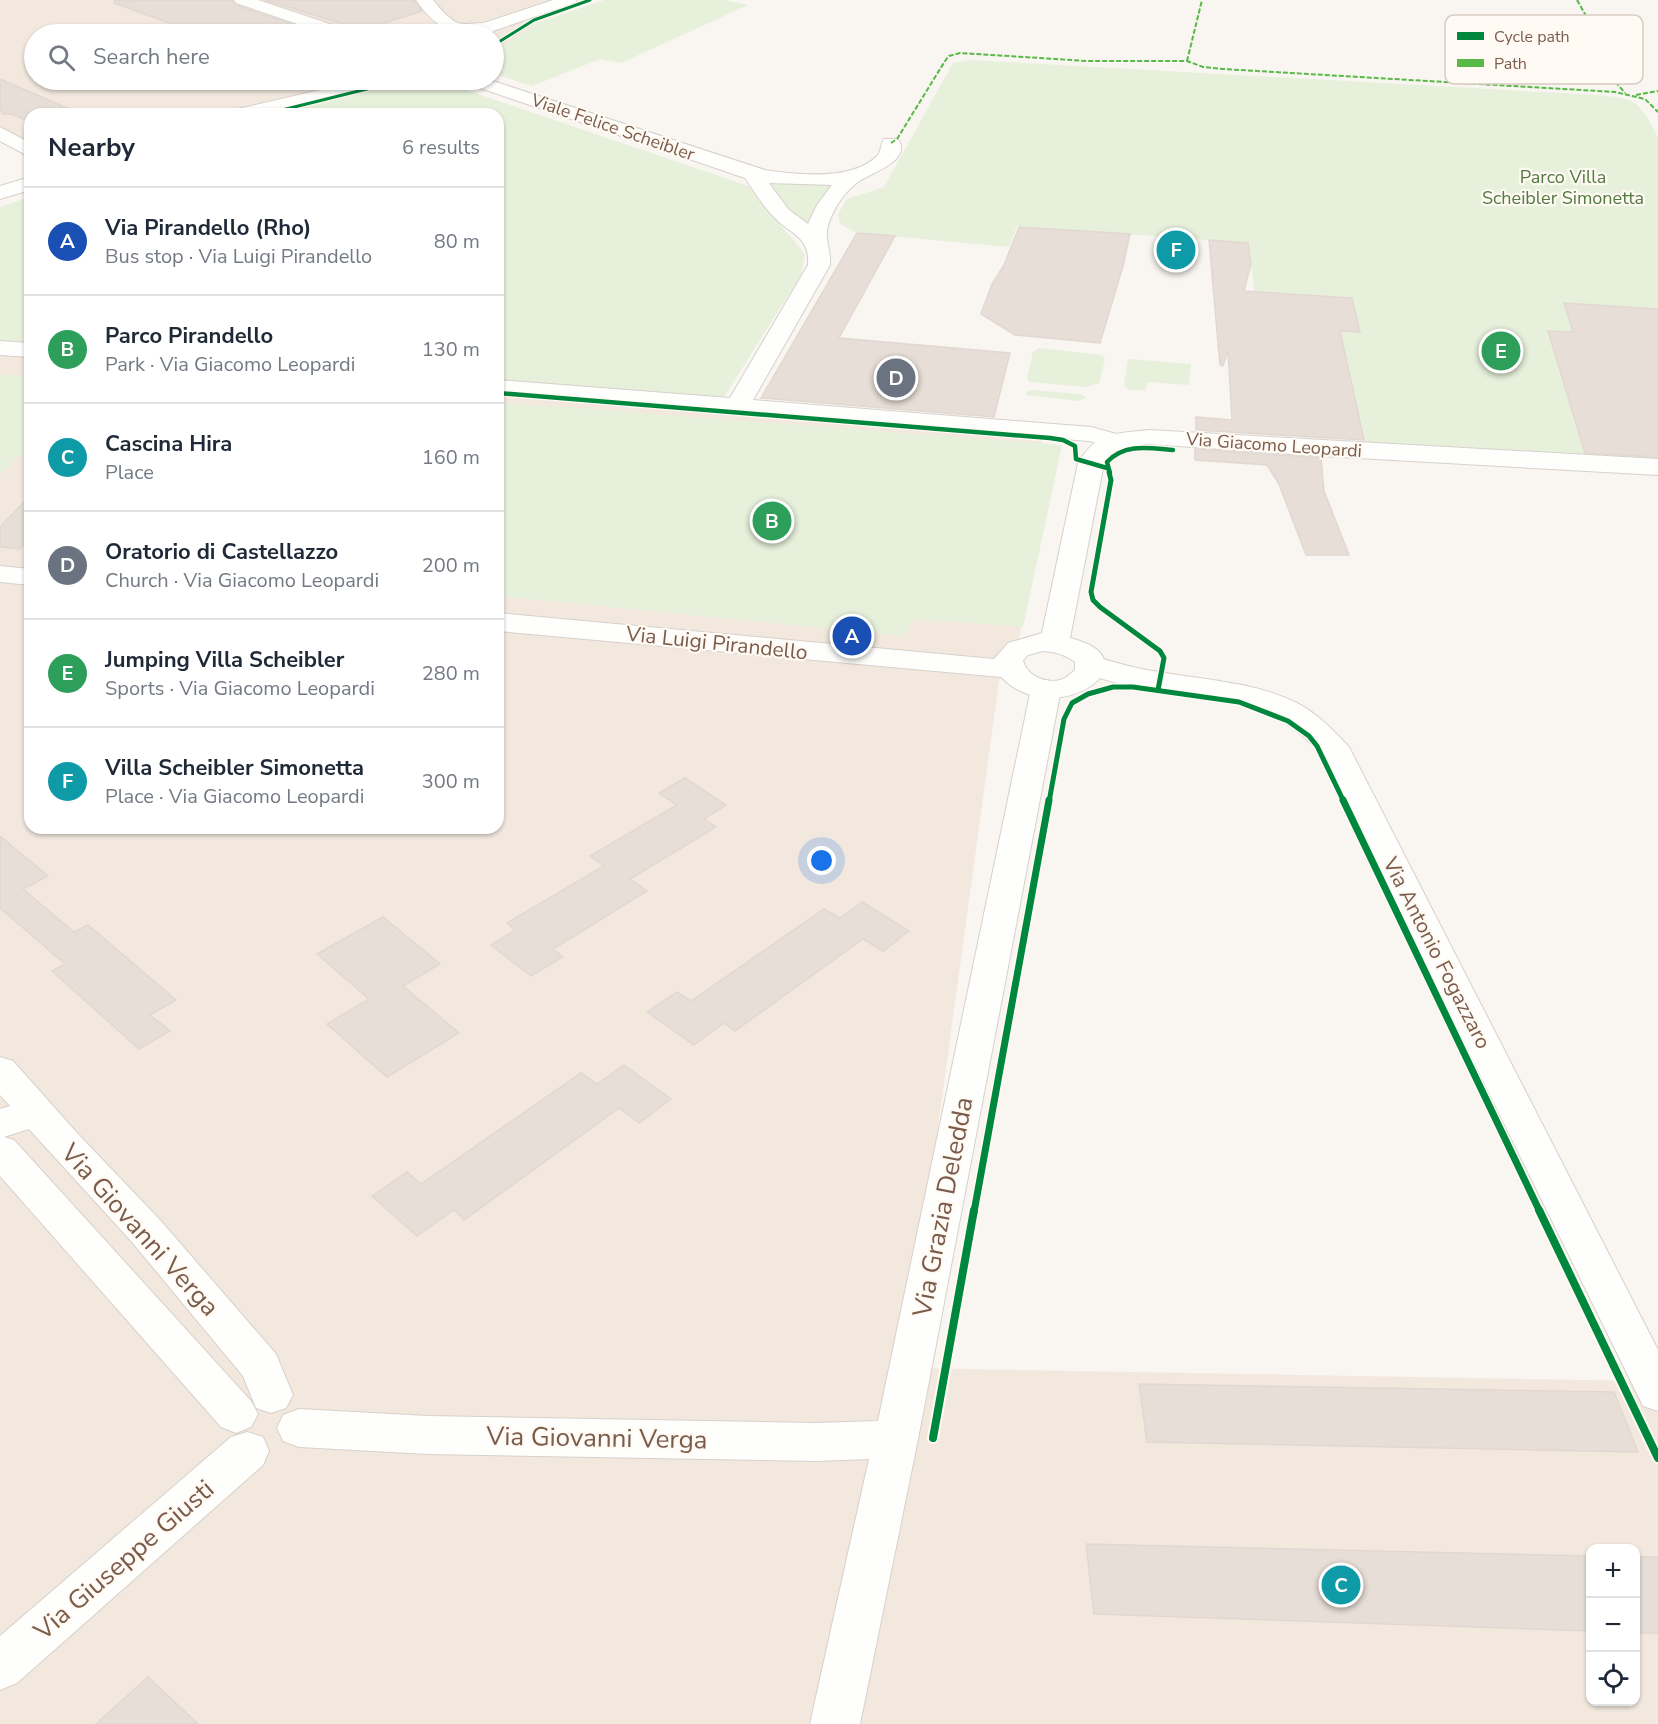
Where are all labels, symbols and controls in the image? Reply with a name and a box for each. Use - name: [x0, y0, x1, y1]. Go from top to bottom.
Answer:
- legend: [1445, 15, 1643, 84]
- search box: [24, 24, 504, 90]
- text: Cycle path: [1494, 26, 1570, 48]
- icon: search: [45, 41, 78, 74]
- text: Search here: [93, 42, 210, 72]
- text: Path: [1494, 53, 1527, 75]
- street label: Viale Felice Scheibler: [527, 87, 699, 166]
- text: Nearby: [48, 130, 135, 165]
- text: 6 results: [402, 134, 480, 161]
- park label: Parco Villa Scheibler Simonetta: [1482, 165, 1644, 210]
- text: Via Pirandello (Rho): [105, 213, 311, 243]
- text: A: [60, 228, 75, 255]
- text: 80 m: [434, 228, 480, 255]
- pin: F: [1156, 228, 1196, 272]
- text: Bus stop · Via Luigi Pirandello: [105, 243, 372, 270]
- text: Parco Pirandello: [105, 321, 273, 351]
- pin: E: [1482, 328, 1520, 374]
- text: B: [61, 336, 74, 363]
- text: 130 m: [422, 336, 480, 363]
- text: Park · Via Giacomo Leopardi: [105, 351, 355, 378]
- pin: D: [876, 356, 916, 400]
- street label: Via Giacomo Leopardi: [1184, 427, 1363, 463]
- text: Cascina Hira: [105, 429, 232, 459]
- text: C: [61, 444, 74, 471]
- text: 160 m: [422, 444, 480, 471]
- text: Place: [105, 459, 154, 486]
- pin: B: [752, 498, 792, 544]
- text: Oratorio di Castellazzo: [105, 537, 338, 567]
- text: D: [60, 552, 75, 579]
- text: 200 m: [422, 552, 480, 579]
- text: Church · Via Giacomo Leopardi: [105, 567, 379, 594]
- pin: A: [832, 614, 872, 658]
- street label: Via Luigi Pirandello: [624, 619, 809, 666]
- text: Jumping Villa Scheibler: [105, 645, 344, 675]
- text: E: [62, 660, 73, 687]
- text: 280 m: [422, 660, 480, 687]
- text: Sports · Via Giacomo Leopardi: [105, 675, 375, 702]
- text: Villa Scheibler Simonetta: [105, 753, 364, 783]
- text: F: [62, 768, 73, 795]
- text: 300 m: [422, 768, 480, 795]
- text: Place · Via Giacomo Leopardi: [105, 783, 364, 810]
- your location: [807, 846, 836, 875]
- street label: Via Antonio Fogazzaro: [1376, 851, 1498, 1054]
- street label: Via Grazia Deledda: [904, 1094, 981, 1321]
- street label: Via Giovanni Verga: [52, 1135, 227, 1324]
- street label: Via Giovanni Verga: [485, 1419, 708, 1457]
- street label: Via Giuseppe Giusti: [26, 1472, 222, 1649]
- map controls: [1586, 1544, 1640, 1706]
- button: +: [1586, 1544, 1640, 1598]
- pin: C: [1322, 1562, 1360, 1608]
- button: −: [1586, 1598, 1640, 1652]
- button: locate: [1586, 1652, 1640, 1706]

